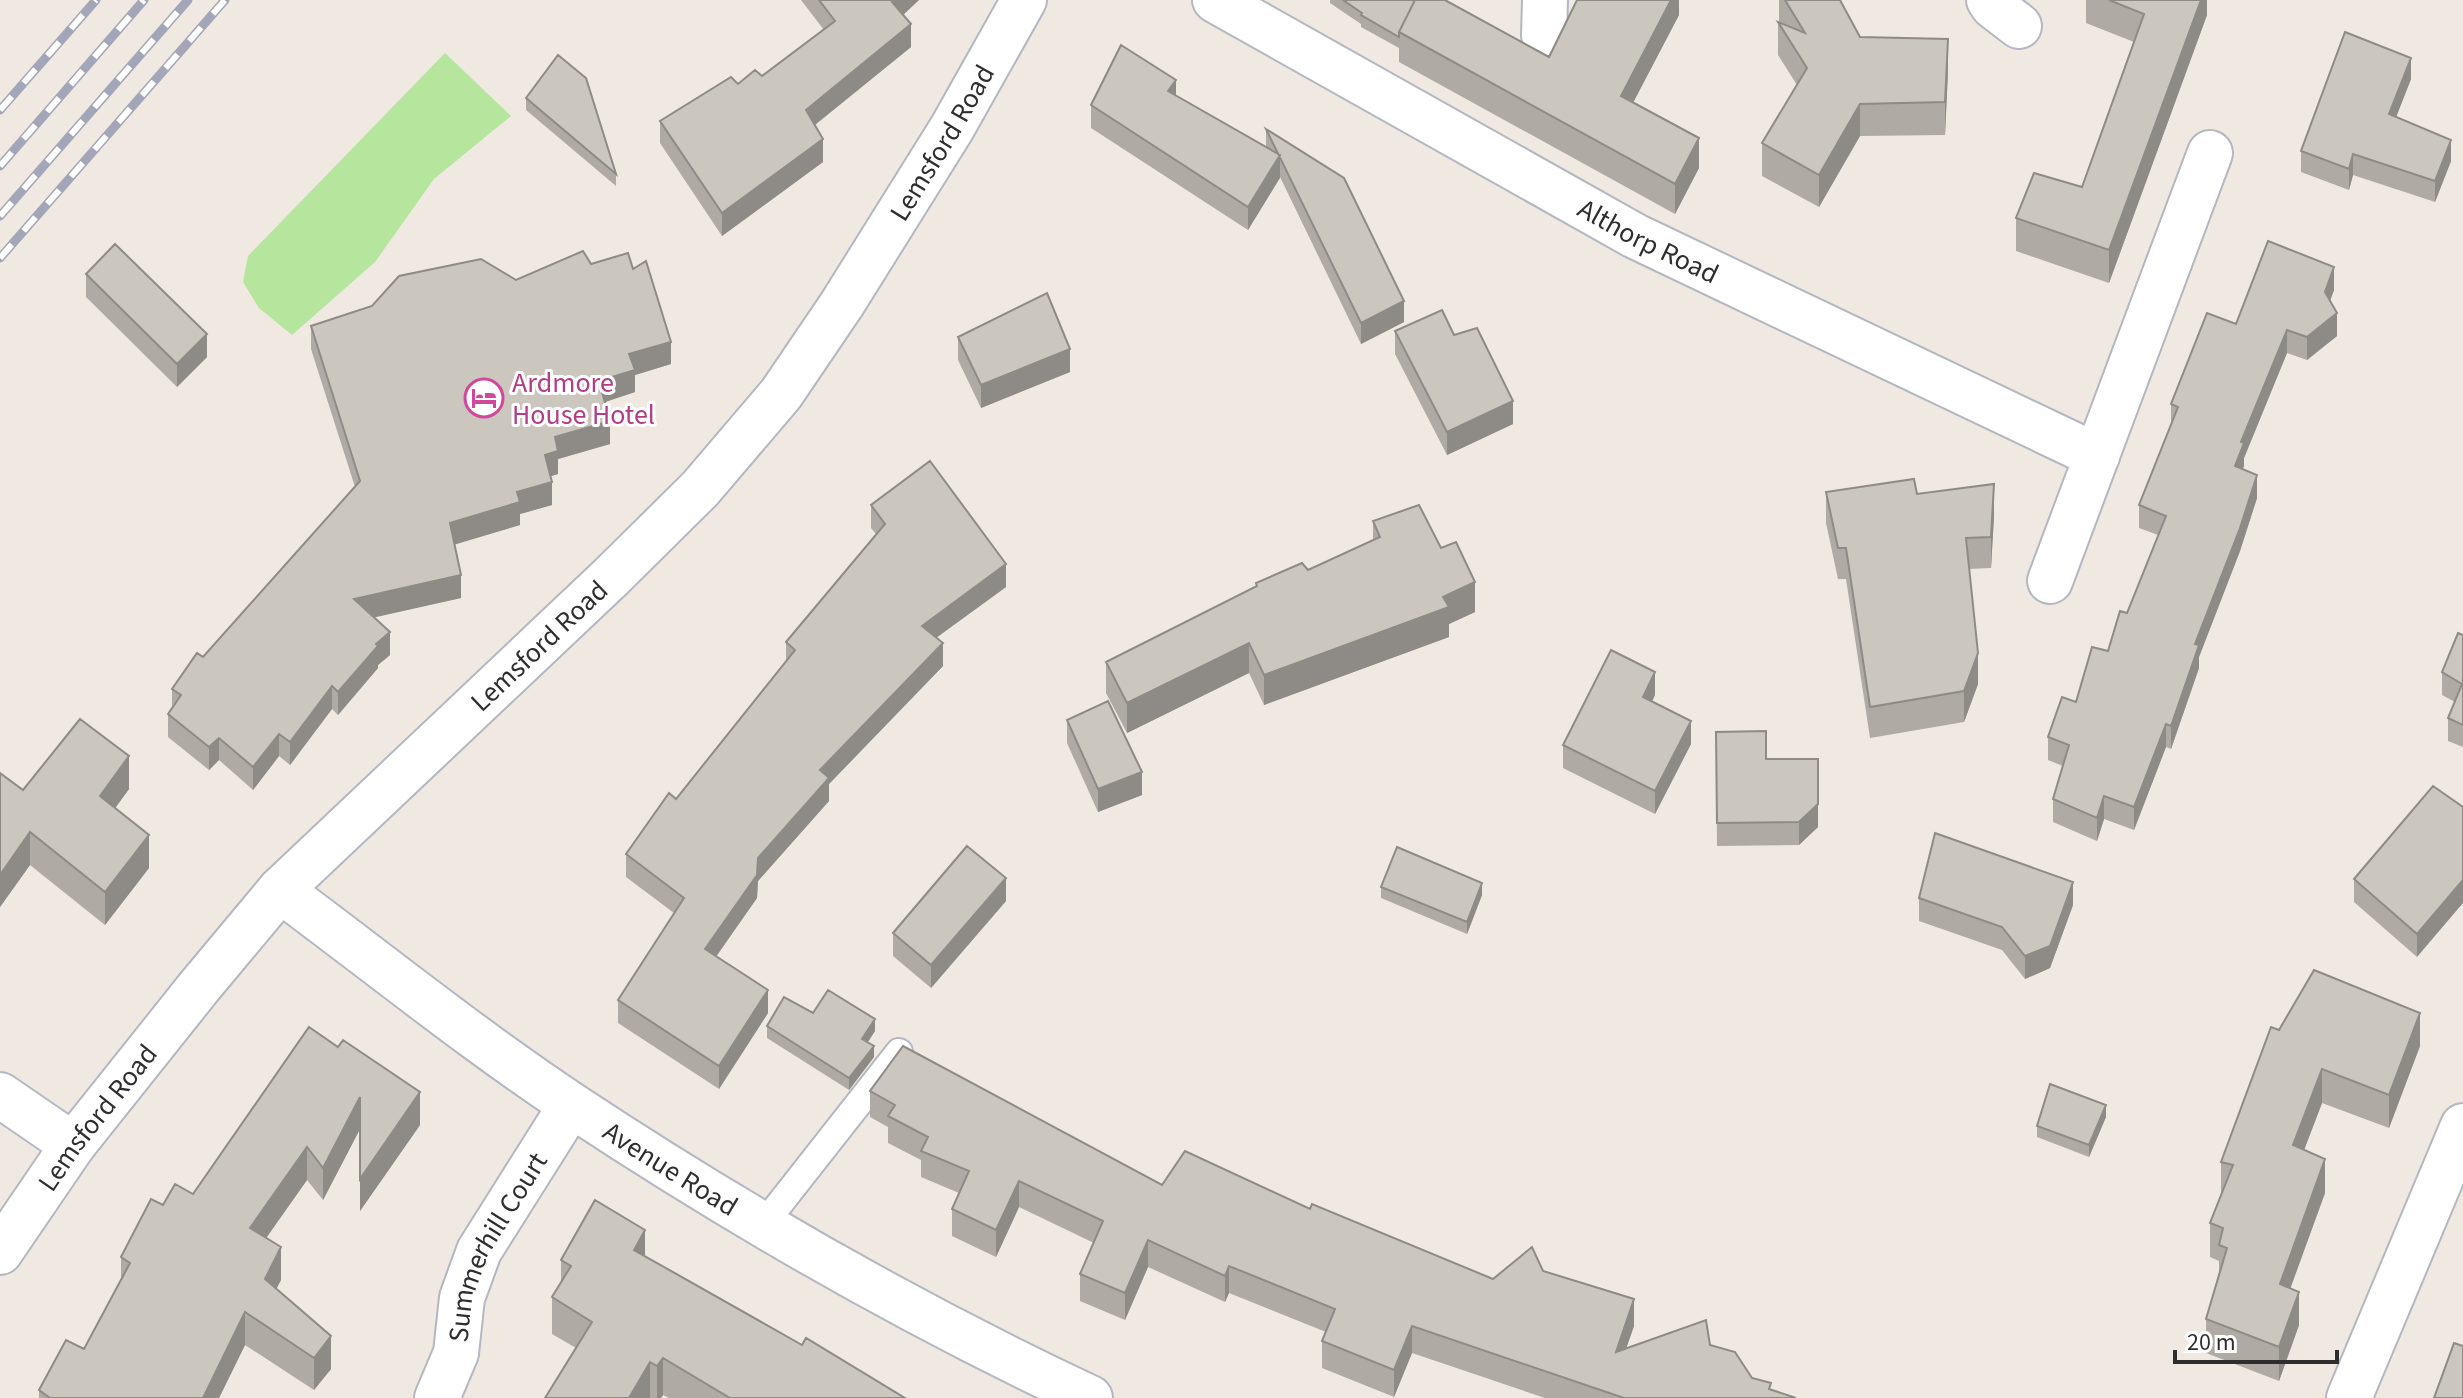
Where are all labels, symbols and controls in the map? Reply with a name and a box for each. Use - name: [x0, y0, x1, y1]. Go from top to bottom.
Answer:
- street label: Lemsford Road: [880, 58, 1005, 229]
- street label: Althorp Road: [1570, 189, 1725, 294]
- place label: Ardmore House Hotel: [512, 363, 655, 435]
- hotel icon: Ardmore House Hotel: [463, 377, 505, 419]
- street label: Lemsford Road: [462, 571, 617, 721]
- street label: Lemsford Road: [28, 1036, 167, 1199]
- street label: Avenue Road: [595, 1112, 745, 1226]
- street label: Summerhill Court: [438, 1144, 558, 1344]
- scale bar: [2175, 1314, 2337, 1364]
- text: 20 m: [2187, 1325, 2236, 1360]

